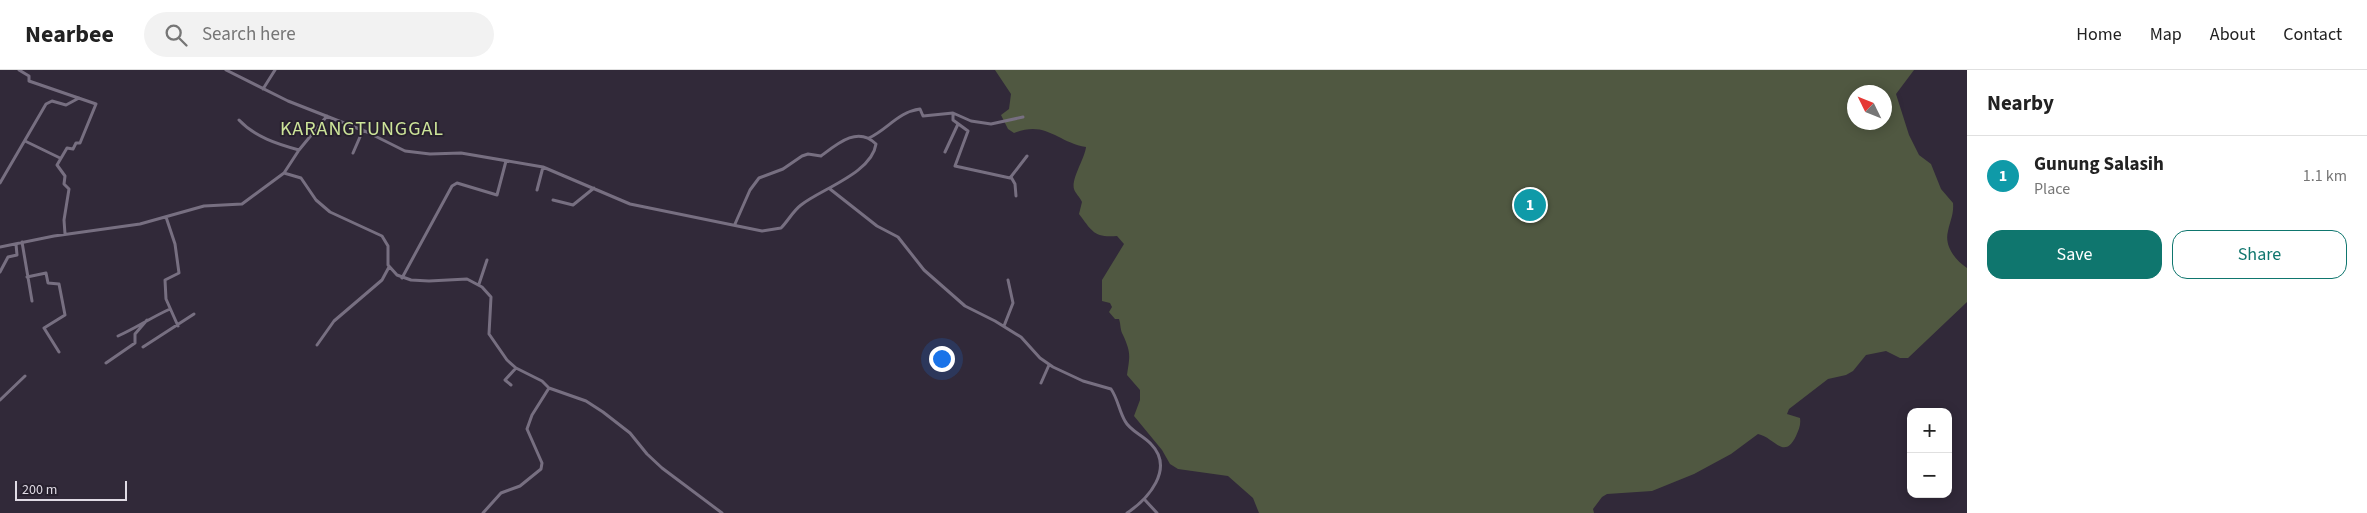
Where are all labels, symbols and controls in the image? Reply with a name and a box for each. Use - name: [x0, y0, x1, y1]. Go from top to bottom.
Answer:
- search box: [144, 12, 494, 57]
- text: Nearbee: [25, 17, 114, 52]
- icon: search: [162, 21, 190, 49]
- text: Search here: [202, 21, 296, 48]
- text: Home: [2076, 22, 2122, 47]
- text: Map: [2150, 22, 2182, 47]
- text: About: [2210, 22, 2255, 47]
- text: Contact: [2283, 22, 2342, 47]
- north arrow: [1847, 85, 1892, 130]
- text: Nearby: [1987, 88, 2054, 118]
- district label: KARANGTUNGGAL: [280, 115, 444, 143]
- text: Gunung Salasih: [2034, 151, 2164, 178]
- text: 1: [1999, 165, 2007, 187]
- text: 1.1 km: [2303, 165, 2347, 187]
- text: Place: [2034, 178, 2070, 200]
- pin: 1: [1514, 186, 1546, 224]
- button: Save: [1987, 230, 2162, 279]
- button: Share: [2172, 230, 2347, 279]
- your location: [929, 346, 955, 372]
- map controls: [1907, 408, 1952, 498]
- button: +: [1907, 408, 1952, 453]
- button: −: [1907, 453, 1952, 498]
- scale bar: [15, 478, 128, 501]
- text: 200 m: [22, 480, 57, 500]

